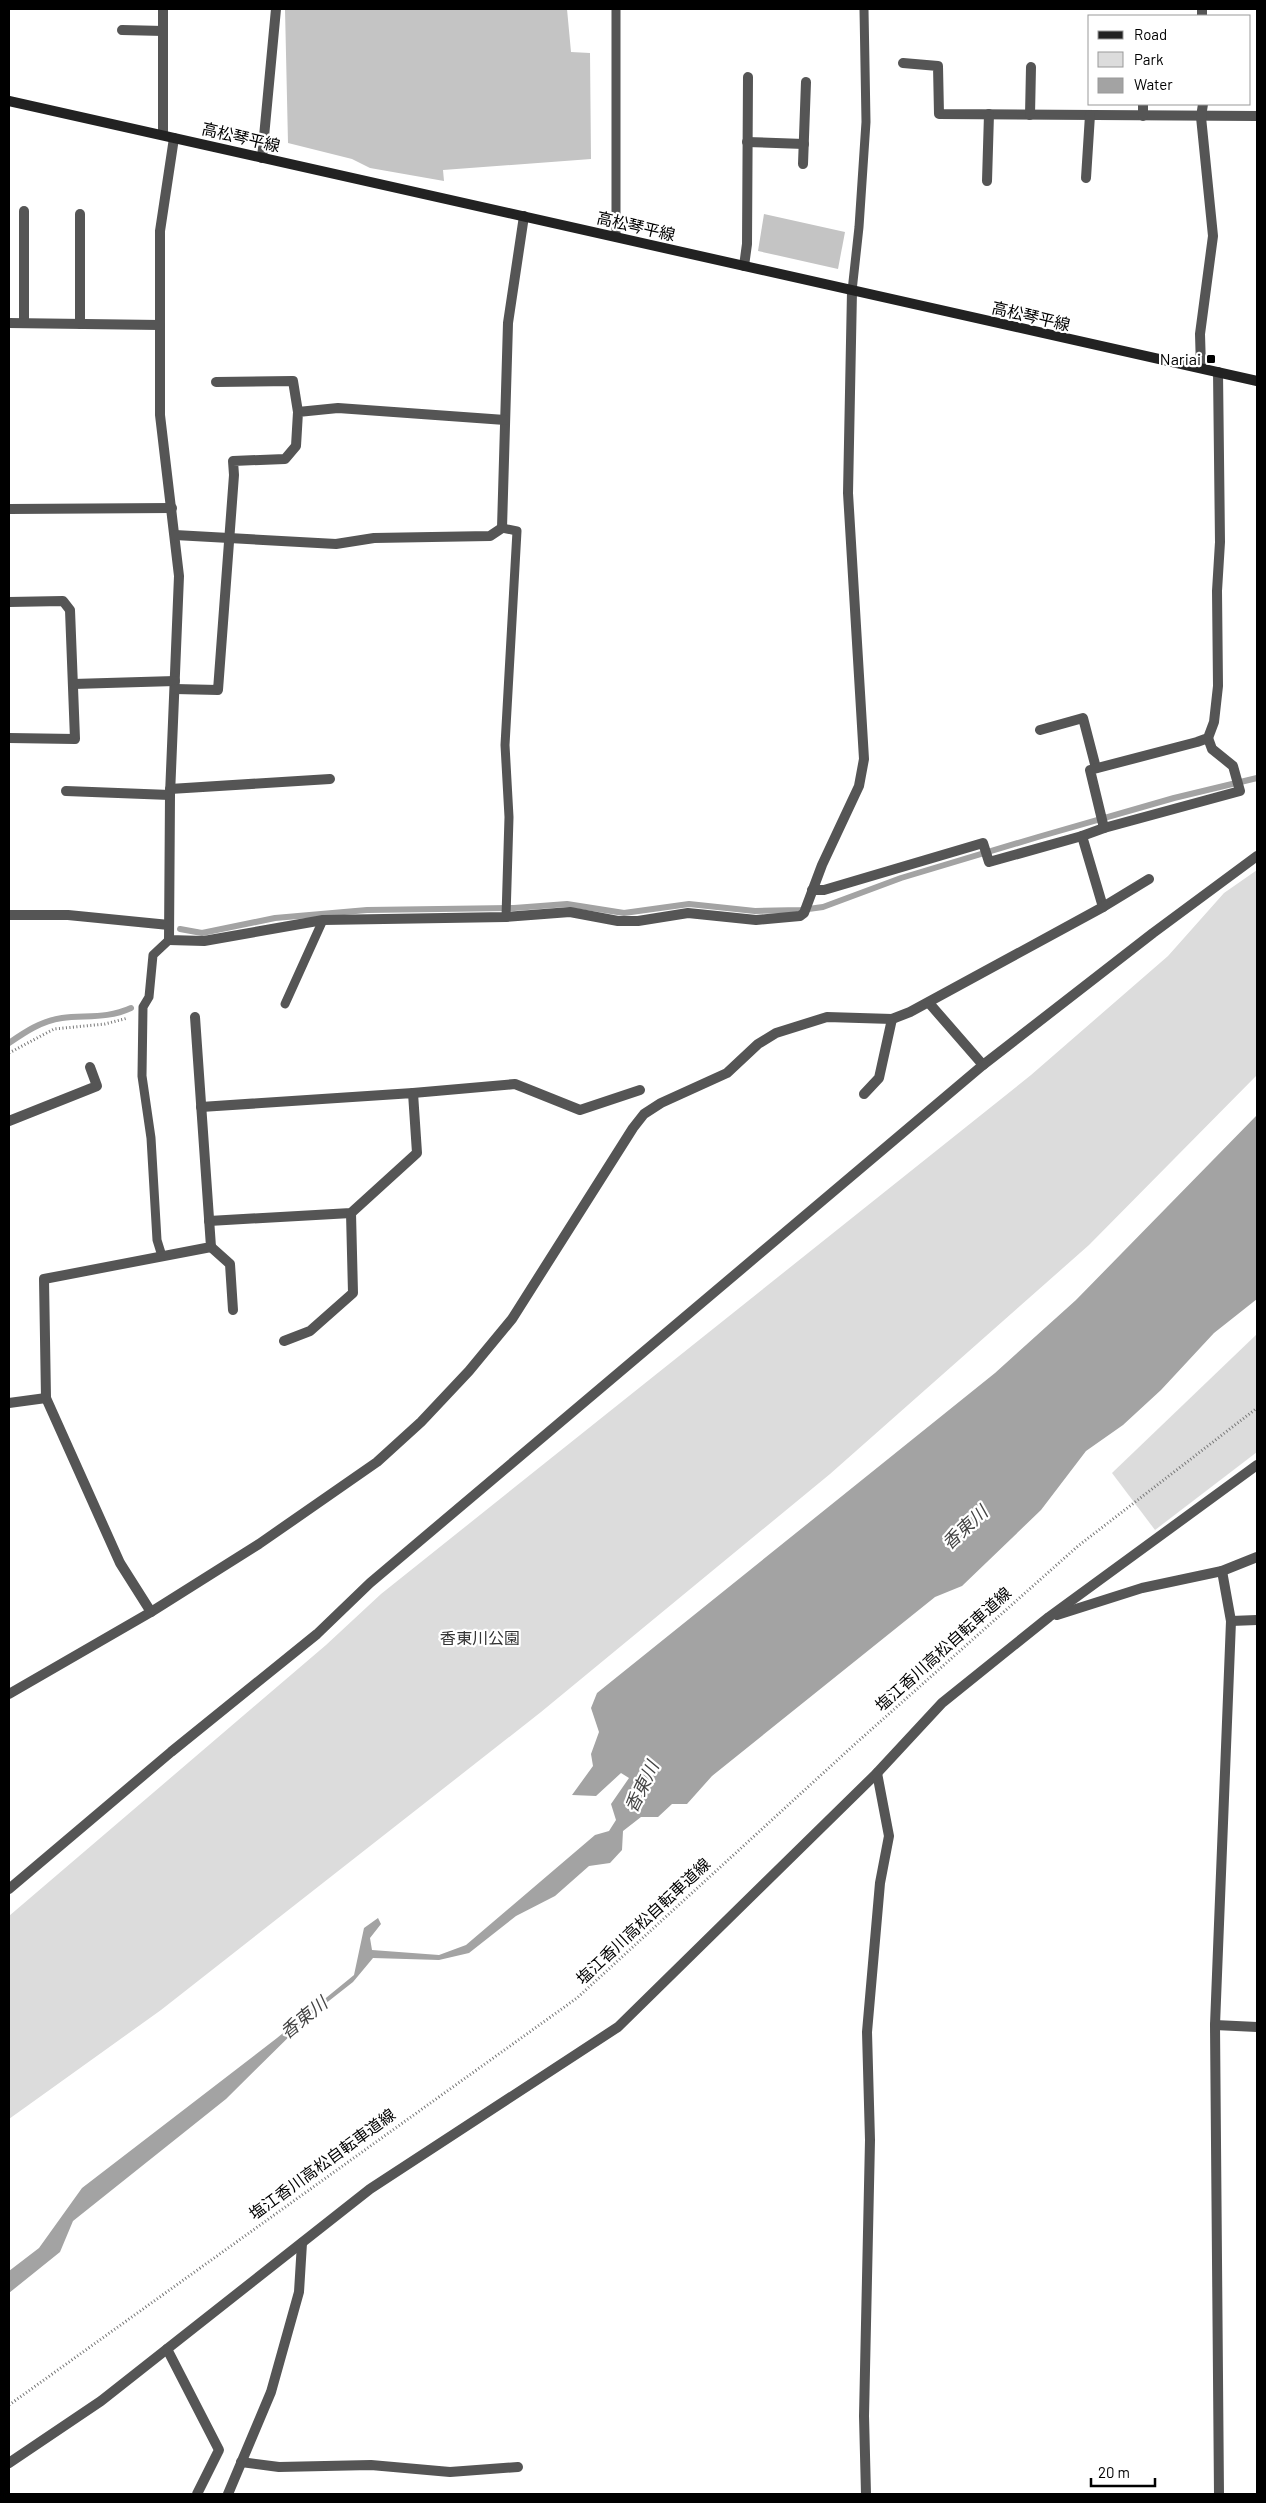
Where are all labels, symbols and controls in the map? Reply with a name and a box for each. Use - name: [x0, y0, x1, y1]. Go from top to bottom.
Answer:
- legend: [1088, 15, 1251, 105]
- text: Road: [1134, 25, 1167, 43]
- text: Park: [1134, 50, 1164, 68]
- text: Water: [1134, 75, 1173, 93]
- street label: 高松琴平線: [200, 118, 282, 155]
- street label: 高松琴平線: [595, 207, 677, 244]
- street label: 高松琴平線: [990, 297, 1072, 334]
- place label: Nariai: [1160, 349, 1201, 368]
- marker: Nariai: [1205, 353, 1217, 365]
- water label: 香東川: [937, 1499, 993, 1554]
- street label: 塩江香川高松自転車道線: [871, 1583, 1014, 1715]
- park label: 香東川公園: [440, 1628, 520, 1647]
- water label: 香東川: [619, 1756, 664, 1816]
- street label: 塩江香川高松自転車道線: [572, 1854, 714, 1988]
- water label: 香東川: [275, 1990, 333, 2043]
- street label: 塩江香川高松自転車道線: [245, 2104, 398, 2223]
- scale bar: [1091, 2456, 1155, 2488]
- text: 20 m: [1098, 2463, 1130, 2481]

